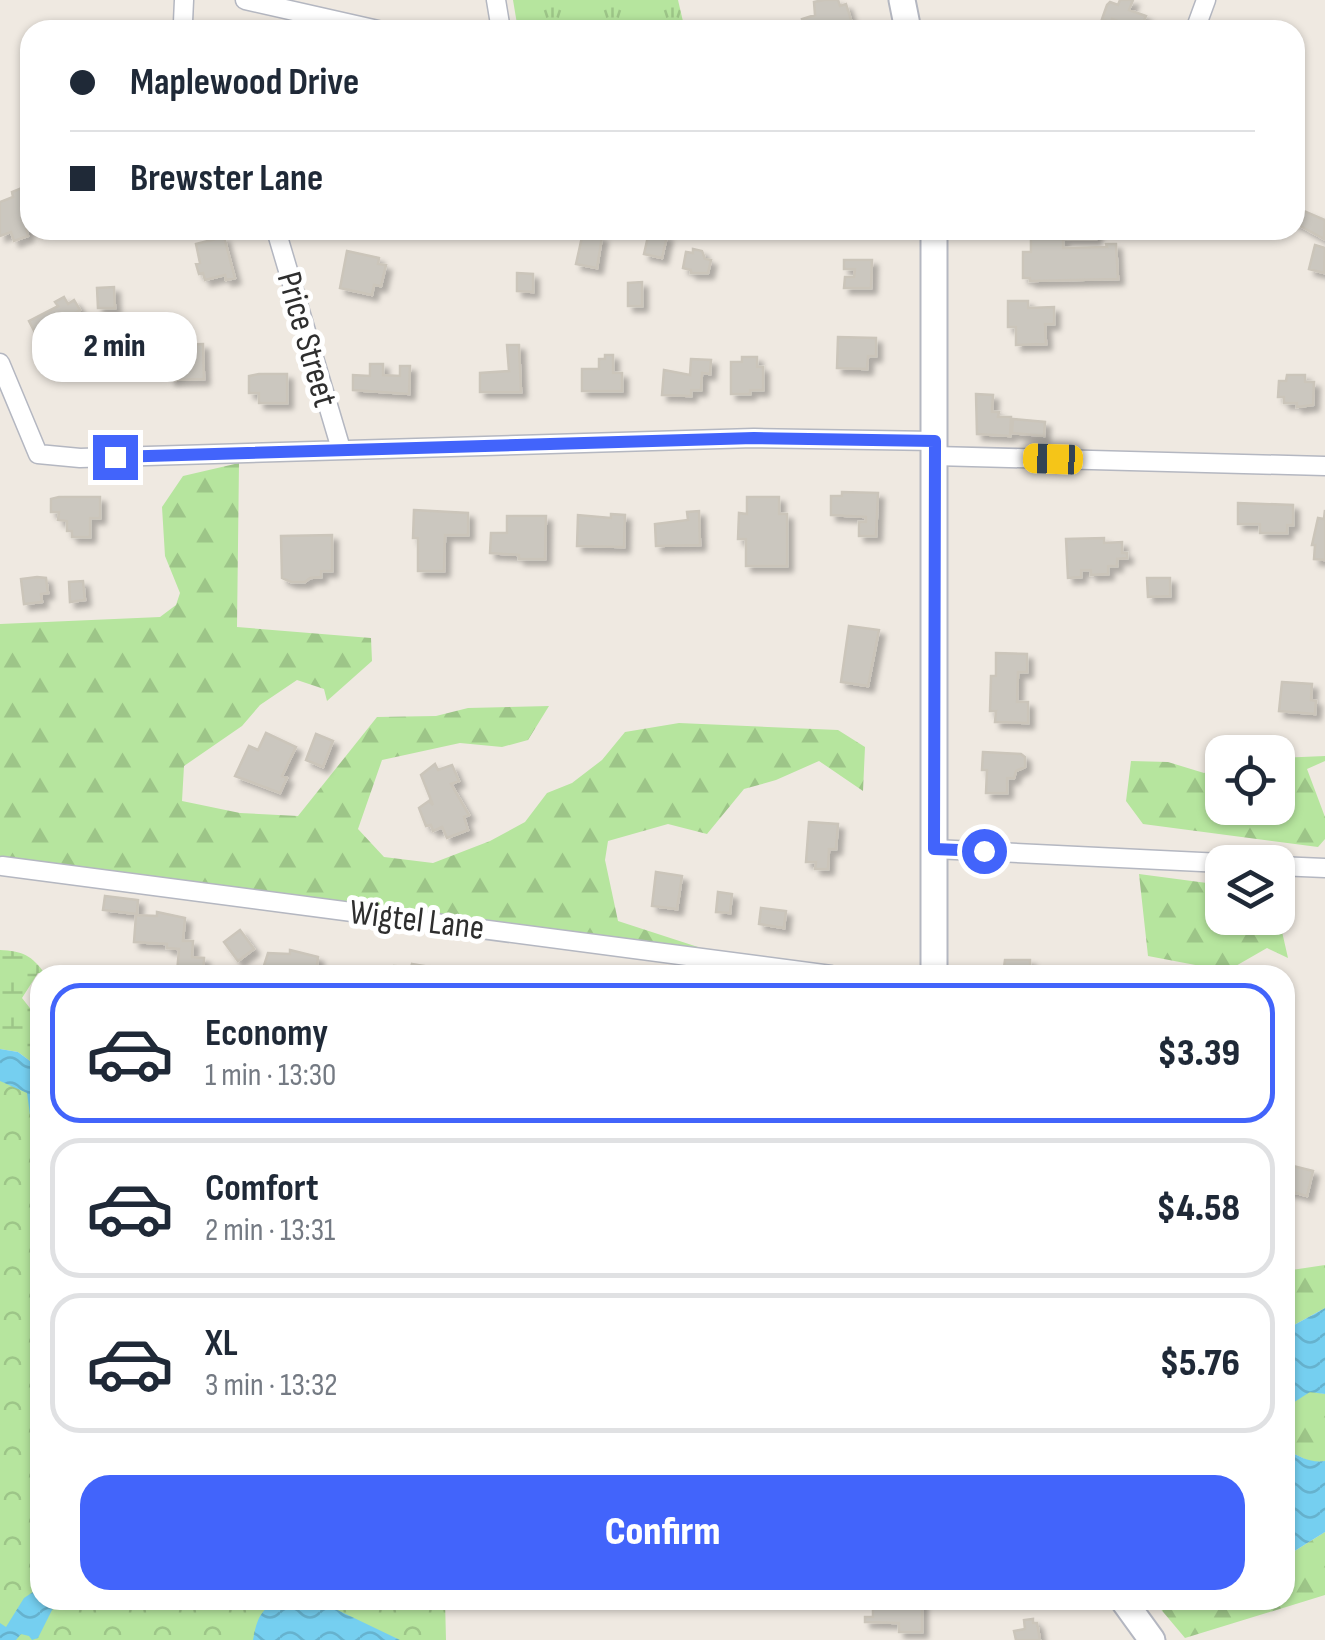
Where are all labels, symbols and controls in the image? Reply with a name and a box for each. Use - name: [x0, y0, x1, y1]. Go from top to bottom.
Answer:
- text: Maplewood Drive: [130, 60, 359, 105]
- text: Brewster Lane: [130, 156, 323, 201]
- street label: Price Street: [267, 267, 346, 412]
- callout: 2 min: [32, 312, 198, 382]
- text: 2 min: [83, 327, 146, 366]
- route end: [93, 435, 138, 480]
- car: [1022, 443, 1084, 475]
- map controls: [1205, 735, 1295, 935]
- button: locate: [1205, 735, 1295, 825]
- route start: [962, 829, 1007, 874]
- button: layers: [1205, 845, 1295, 935]
- street label: Wigtel Lane: [347, 891, 487, 950]
- icon: car: [85, 1008, 175, 1098]
- text: Economy: [205, 1011, 328, 1056]
- text: $3.39: [1157, 1031, 1240, 1076]
- text: 1 min · 13:30: [205, 1056, 336, 1095]
- icon: car: [85, 1163, 175, 1253]
- text: Comfort: [205, 1166, 319, 1211]
- text: $4.58: [1157, 1186, 1240, 1231]
- text: 2 min · 13:31: [205, 1211, 335, 1250]
- icon: car: [85, 1318, 175, 1408]
- text: XL: [205, 1321, 238, 1366]
- text: $5.76: [1160, 1341, 1240, 1386]
- text: 3 min · 13:32: [205, 1366, 338, 1405]
- button: Confirm: [80, 1475, 1245, 1590]

